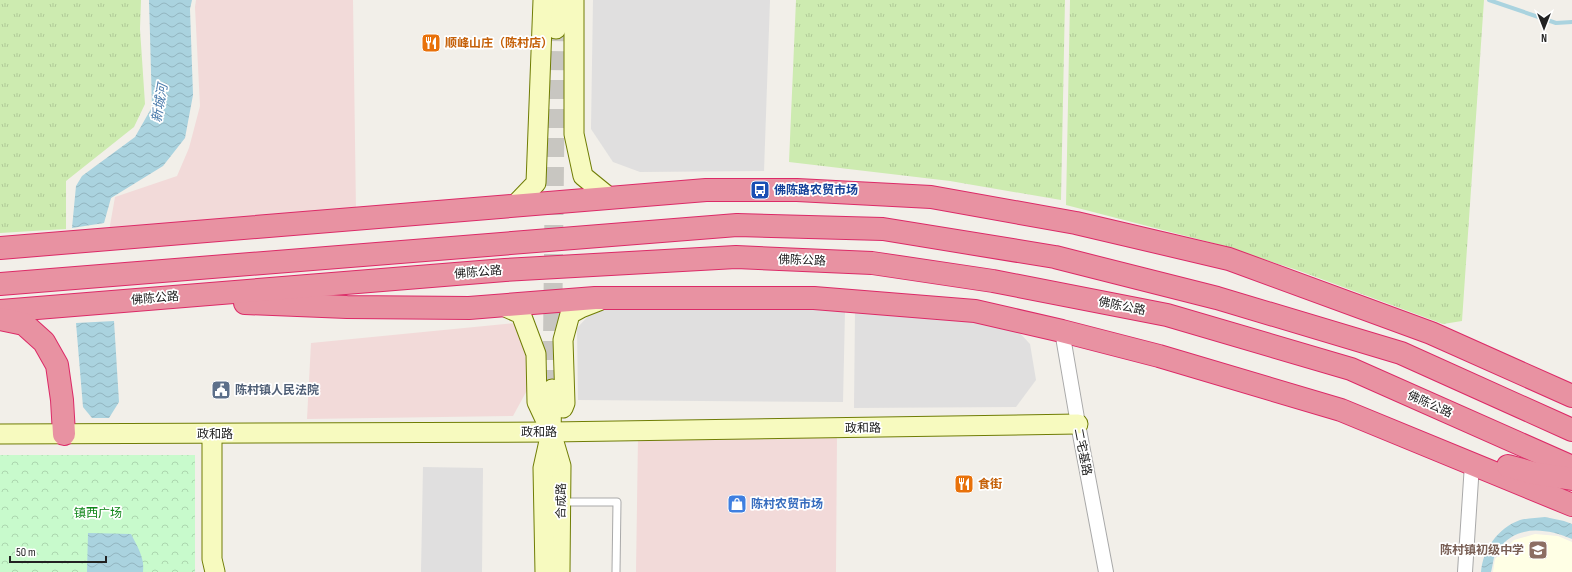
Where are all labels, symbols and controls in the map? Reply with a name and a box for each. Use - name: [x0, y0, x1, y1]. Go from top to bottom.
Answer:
- north arrow: [1524, 8, 1564, 48]
- text: N: [1541, 31, 1547, 44]
- restaurant icon: 顺峰山庄（陈村店）: [420, 32, 442, 54]
- place label: 顺峰山庄（陈村店）: [445, 36, 553, 51]
- water label: 新城河: [149, 80, 172, 124]
- bus stop icon: 佛陈路农贸市场: [749, 179, 771, 201]
- place label: 佛陈路农贸市场: [774, 183, 858, 198]
- street label: 佛陈公路: [778, 252, 826, 269]
- street label: 佛陈公路: [453, 263, 503, 282]
- street label: 佛陈公路: [130, 289, 180, 308]
- street label: 佛陈公路: [1097, 295, 1147, 318]
- public building icon: 陈村镇人民法院: [210, 379, 232, 401]
- place label: 陈村镇人民法院: [235, 383, 319, 398]
- street label: 佛陈公路: [1405, 388, 1455, 421]
- street label: 政和路: [845, 421, 881, 436]
- street label: 政和路: [521, 425, 557, 440]
- street label: 政和路: [197, 427, 233, 442]
- street label: 二宅基路: [1071, 427, 1094, 477]
- restaurant icon: 食街: [953, 473, 975, 495]
- place label: 食街: [978, 477, 1002, 492]
- street label: 合成路: [554, 483, 569, 519]
- shop icon: 陈村农贸市场: [726, 493, 748, 515]
- place label: 陈村农贸市场: [751, 497, 823, 512]
- park label: 镇西广场: [74, 506, 122, 521]
- scale bar: [10, 538, 106, 564]
- school or university icon: 陈村镇初级中学: [1527, 539, 1549, 561]
- place label: 陈村镇初级中学: [1440, 543, 1524, 558]
- text: 50 m: [16, 545, 36, 560]

